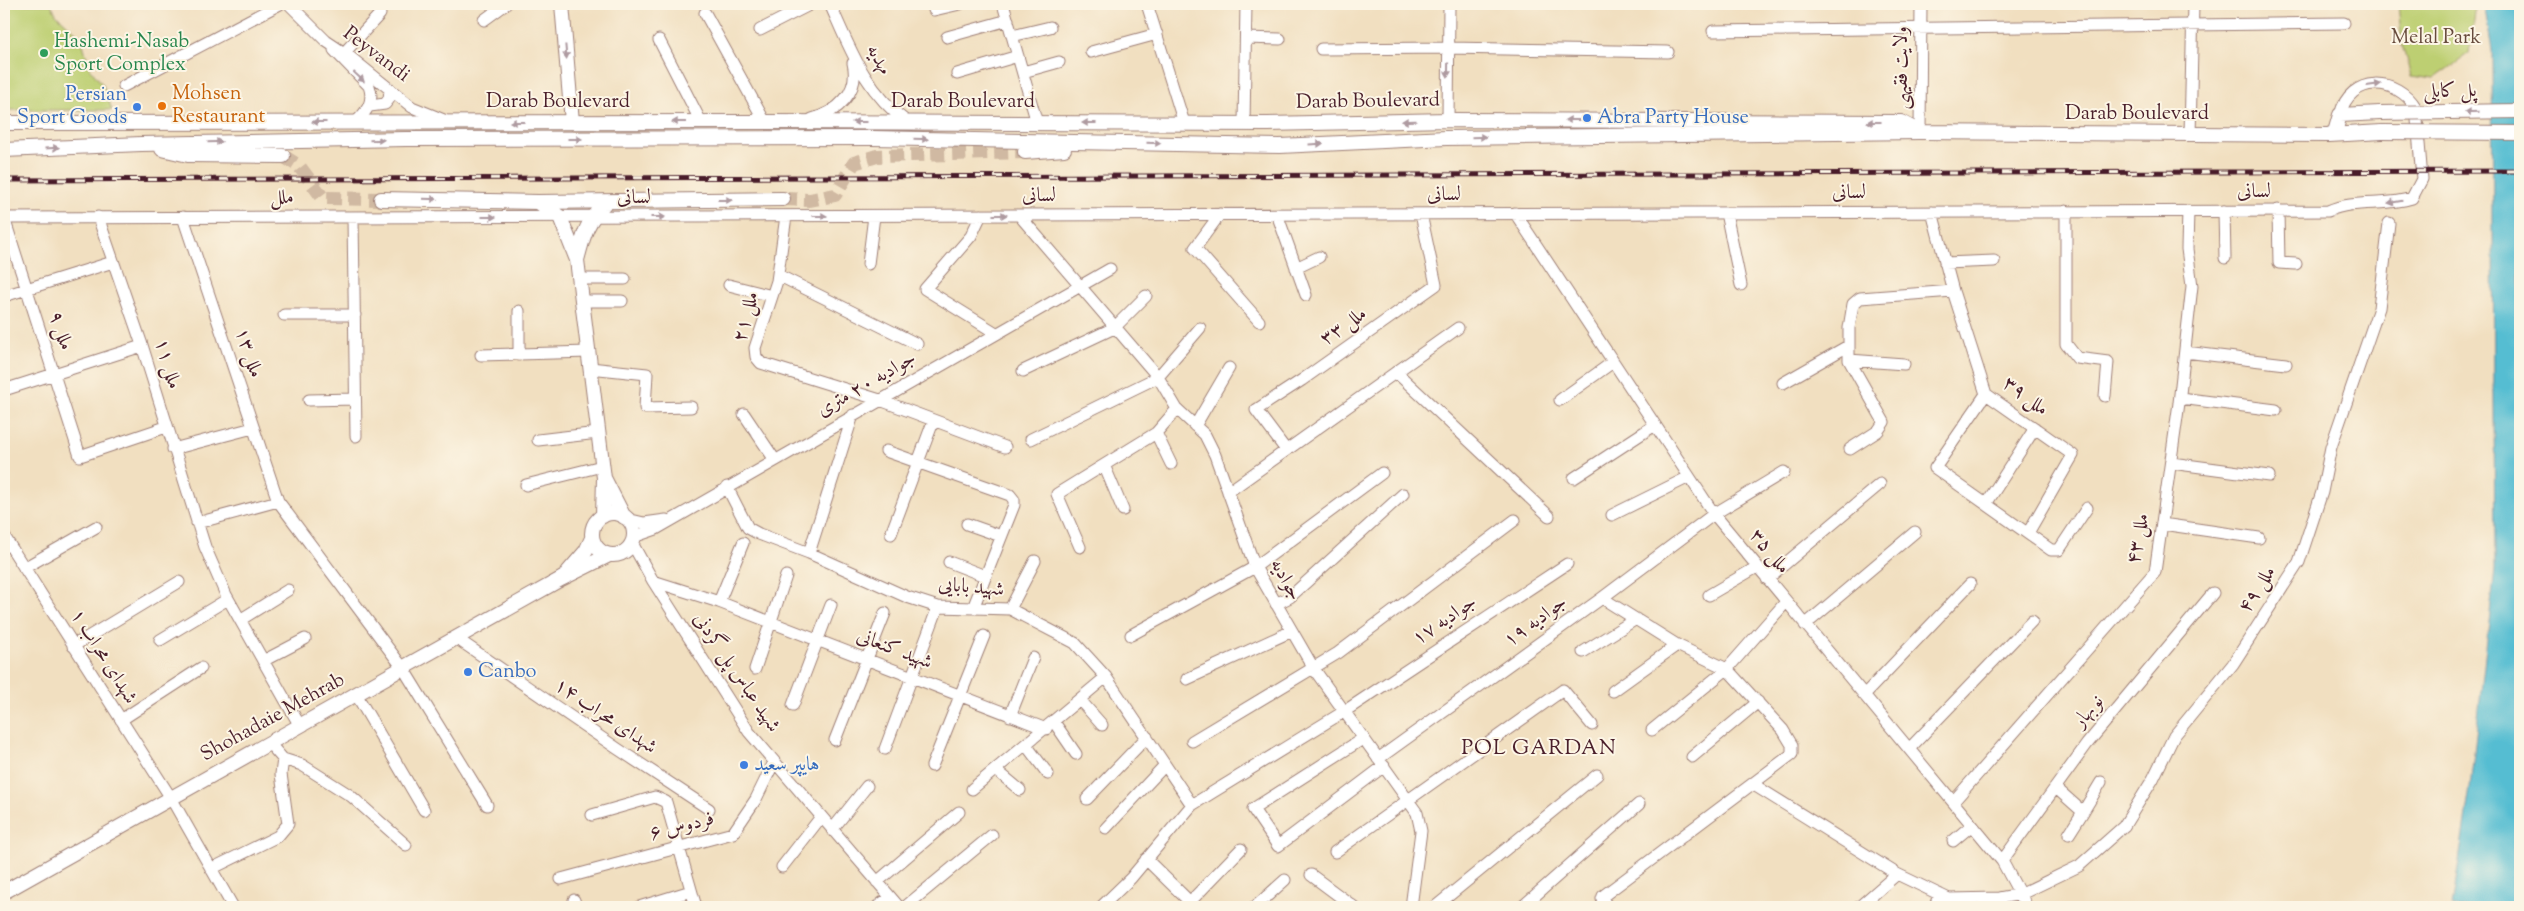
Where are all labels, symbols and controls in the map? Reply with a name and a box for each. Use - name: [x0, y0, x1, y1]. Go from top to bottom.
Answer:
- street label: Peyvandi: [336, 20, 416, 90]
- park label: Melal Park: [2391, 24, 2481, 53]
- street label: ولایت فقیهی: [1888, 26, 1917, 110]
- place label: Hashemi-Nasab Sport Complex: [54, 28, 189, 80]
- street label: مهدیه: [858, 39, 898, 81]
- one-way arrow: [562, 45, 570, 61]
- marker: Hashemi-Nasab Sport Complex: [38, 47, 50, 59]
- one-way arrow: [1444, 62, 1452, 78]
- one-way arrow: [353, 71, 365, 83]
- street label: پل کابلی: [2423, 77, 2478, 107]
- place label: Mohsen Restaurant: [172, 80, 266, 132]
- place label: Persian Sport Goods: [17, 81, 127, 133]
- one-way arrow: [2366, 81, 2382, 89]
- street label: Darab Boulevard: [1296, 86, 1440, 118]
- street label: Darab Boulevard: [486, 88, 630, 117]
- street label: Darab Boulevard: [891, 88, 1035, 117]
- marker: Mohsen Restaurant: [156, 100, 168, 112]
- street label: Darab Boulevard: [2065, 100, 2209, 129]
- marker: Persian Sport Goods: [131, 101, 143, 113]
- place label: Abra Party House: [1597, 104, 1749, 133]
- one-way arrow: [2463, 108, 2479, 116]
- marker: Abra Party House: [1581, 112, 1593, 124]
- one-way arrow: [1564, 116, 1580, 124]
- one-way arrow: [1401, 117, 1417, 125]
- one-way arrow: [311, 118, 327, 126]
- one-way arrow: [509, 118, 525, 126]
- one-way arrow: [671, 118, 687, 126]
- one-way arrow: [851, 118, 867, 126]
- one-way arrow: [1866, 118, 1882, 126]
- one-way arrow: [1081, 119, 1097, 127]
- one-way arrow: [1471, 133, 1487, 141]
- one-way arrow: [567, 135, 583, 143]
- one-way arrow: [914, 135, 930, 143]
- one-way arrow: [370, 136, 386, 144]
- one-way arrow: [207, 138, 223, 146]
- one-way arrow: [1146, 139, 1162, 147]
- one-way arrow: [1308, 139, 1324, 147]
- one-way arrow: [45, 143, 61, 151]
- street label: لسانی: [2237, 178, 2271, 207]
- street label: لسانی: [1832, 179, 1866, 208]
- street label: لسانی: [1427, 181, 1461, 210]
- street label: لسانی: [1022, 182, 1056, 211]
- street label: ملل: [270, 184, 294, 213]
- street label: لسانی: [617, 184, 651, 213]
- one-way arrow: [422, 195, 438, 203]
- one-way arrow: [717, 196, 733, 204]
- one-way arrow: [2387, 199, 2403, 207]
- one-way arrow: [992, 211, 1008, 219]
- one-way arrow: [812, 212, 828, 220]
- one-way arrow: [482, 213, 498, 221]
- one-way arrow: [650, 213, 666, 221]
- street label: ملل ۲۱: [726, 288, 768, 346]
- street label: ملل ۳۳: [1315, 300, 1373, 354]
- street label: ملل ۹: [40, 308, 80, 354]
- street label: ملل ۱۳: [226, 324, 270, 382]
- street label: ملل ۱۱: [146, 335, 188, 393]
- street label: جوادیه ۲۰ متری: [812, 345, 922, 425]
- street label: ملل ۳۹: [1996, 370, 2054, 424]
- street label: ملل ۴۳: [2120, 511, 2158, 567]
- street label: ملل ۳۵: [1742, 523, 1796, 581]
- street label: جوادیه: [1261, 553, 1309, 607]
- street label: ملل ۴۹: [2232, 561, 2284, 619]
- street label: شهید بابایی: [937, 571, 1005, 605]
- street label: جوادیه ۱۷: [1407, 589, 1483, 653]
- street label: جوادیه ۱۹: [1498, 589, 1574, 655]
- street label: شهدای محراب ۱: [62, 604, 144, 710]
- street label: شهید عباس پل گردنی: [685, 607, 788, 739]
- street label: شهید کنعانی: [852, 622, 936, 678]
- place label: Canbo: [478, 658, 537, 687]
- street label: Shohadaie Mehrab: [196, 666, 350, 770]
- marker: Canbo: [462, 666, 474, 678]
- street label: شهدای محراب ۱۴: [548, 672, 662, 762]
- street label: نوبهار: [2065, 689, 2112, 736]
- district label: POL GARDAN: [1461, 734, 1617, 764]
- place label: هایپر سعید: [754, 751, 820, 780]
- marker: هایپر سعید: [738, 759, 750, 771]
- street label: فردوس ۶: [647, 805, 717, 849]

